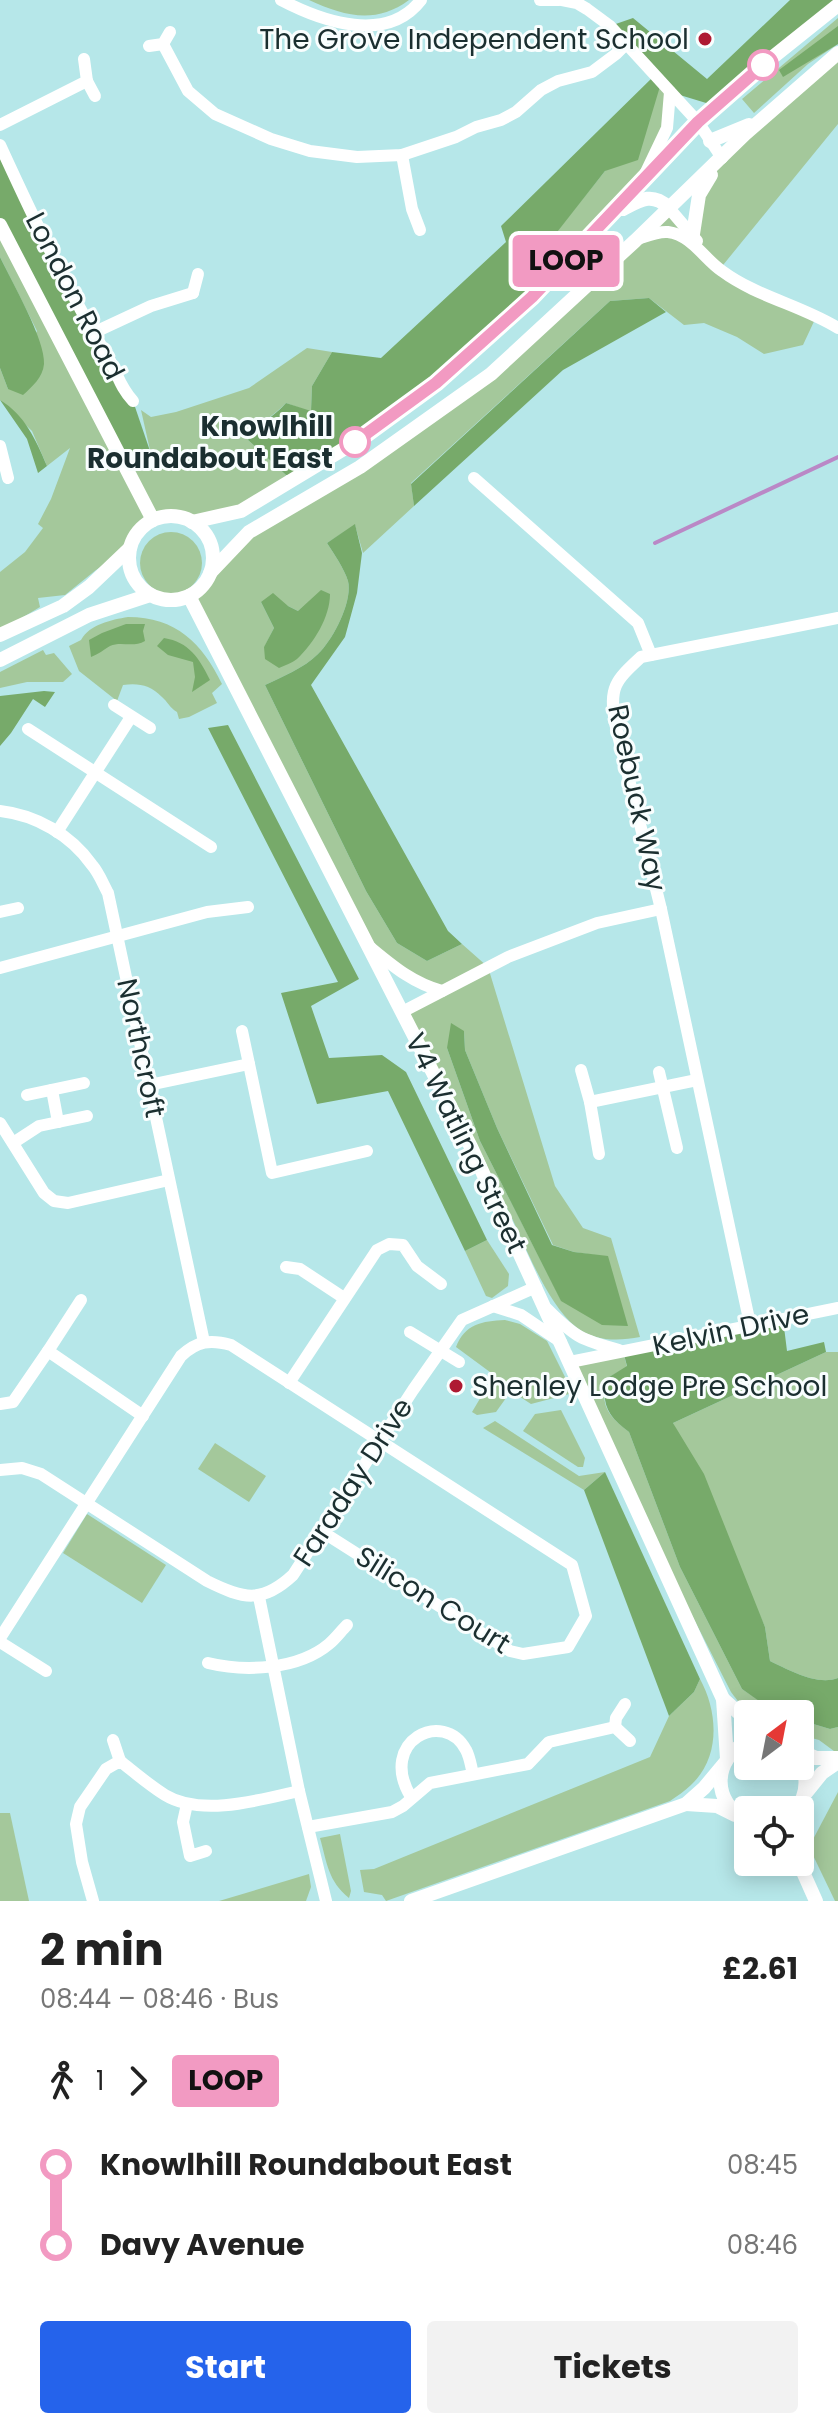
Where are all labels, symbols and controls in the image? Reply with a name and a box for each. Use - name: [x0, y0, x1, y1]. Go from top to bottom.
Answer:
- place label: The Grove Independent School: [259, 20, 689, 59]
- marker: The Grove Independent School: [696, 30, 714, 48]
- unlabelled marker: [748, 50, 778, 80]
- street label: London Road: [16, 206, 134, 386]
- line badge: LOOP: [510, 235, 622, 287]
- text: LOOP: [529, 241, 603, 280]
- place label: Knowlhill Roundabout East: [87, 407, 333, 478]
- marker: Knowlhill Roundabout East: [340, 427, 370, 457]
- street label: Roebuck Way: [598, 701, 676, 895]
- street label: Northcroft: [107, 975, 175, 1121]
- street label: V4 Watling Street: [396, 1026, 536, 1260]
- street label: Kelvin Drive: [649, 1294, 813, 1366]
- place label: Shenley Lodge Pre School: [472, 1367, 827, 1406]
- marker: Shenley Lodge Pre School: [447, 1377, 465, 1395]
- street label: Faraday Drive: [284, 1390, 422, 1574]
- street label: Silicon Court: [348, 1537, 518, 1663]
- north arrow: [734, 1700, 814, 1780]
- map controls: [734, 1700, 814, 1876]
- button: locate: [734, 1796, 814, 1876]
- text: 2 min: [40, 1919, 164, 1980]
- text: £2.61: [722, 1947, 798, 1990]
- text: 08:44 – 08:46 · Bus: [40, 1981, 279, 2017]
- icon: walk: [40, 2059, 84, 2103]
- icon: forward: [116, 2059, 160, 2103]
- text: LOOP: [188, 2061, 263, 2100]
- text: 1: [96, 2063, 104, 2099]
- text: Knowlhill Roundabout East: [100, 2143, 512, 2186]
- text: 08:45: [727, 2147, 798, 2183]
- text: Davy Avenue: [100, 2223, 305, 2266]
- text: 08:46: [727, 2227, 798, 2263]
- button: Start: [40, 2321, 411, 2413]
- button: Tickets: [427, 2321, 798, 2413]

